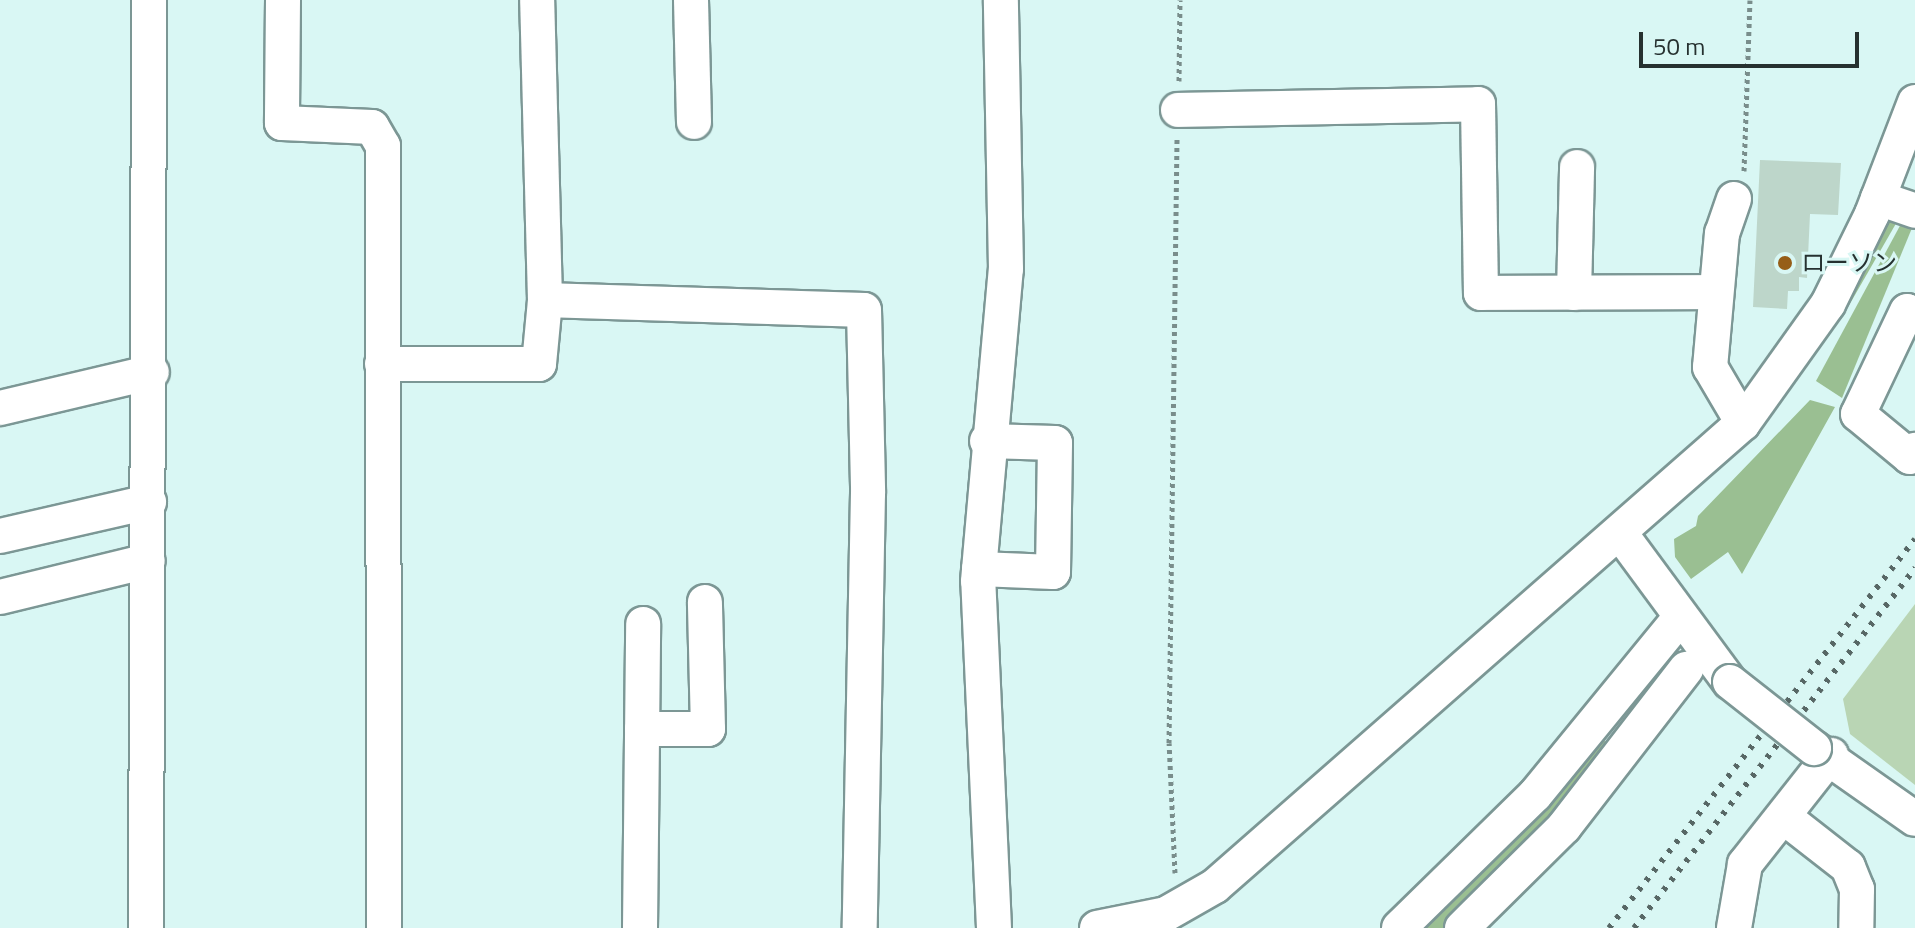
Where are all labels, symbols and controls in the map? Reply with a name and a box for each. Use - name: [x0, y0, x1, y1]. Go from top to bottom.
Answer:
- scale bar: [1643, 16, 1863, 66]
- text: 50 m: [1653, 28, 1705, 64]
- place label: ローソン: [1801, 249, 1897, 277]
- marker: ローソン: [1776, 254, 1794, 272]

